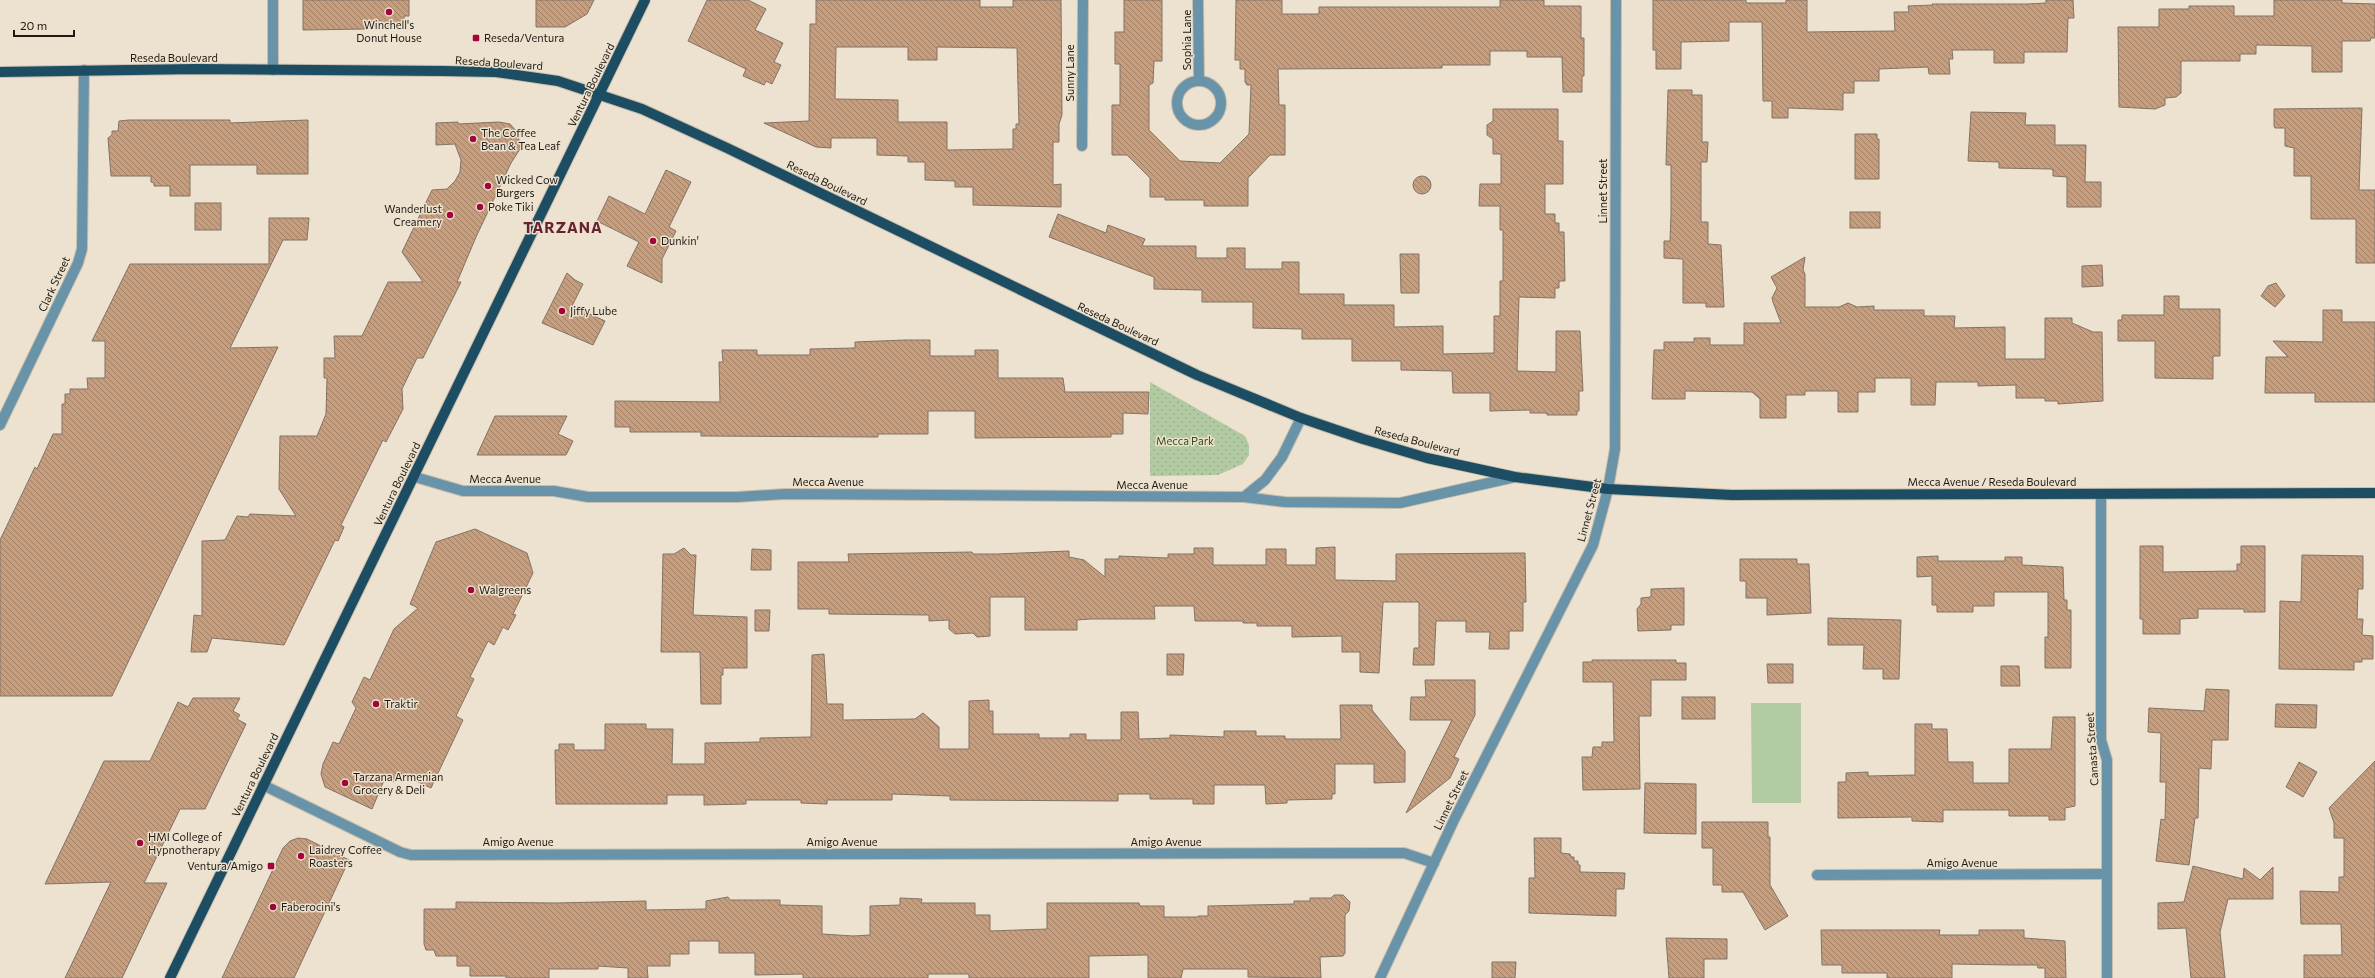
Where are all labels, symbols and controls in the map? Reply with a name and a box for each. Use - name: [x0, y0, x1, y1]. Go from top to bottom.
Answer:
- marker: Winchell's Donut House: [384, 7, 394, 17]
- street label: Sophia Lane: [1180, 9, 1193, 70]
- scale bar: [14, 12, 74, 38]
- text: 20 m: [20, 18, 47, 32]
- place label: Winchell's Donut House: [356, 18, 422, 44]
- place label: Reseda/Ventura: [484, 31, 564, 44]
- marker: Reseda/Ventura: [471, 33, 481, 43]
- street label: Ventura Boulevard: [565, 41, 617, 129]
- street label: Sunny Lane: [1063, 44, 1076, 102]
- street label: Reseda Boulevard: [130, 51, 218, 64]
- street label: Reseda Boulevard: [455, 53, 543, 72]
- place label: The Coffee Bean & Tea Leaf: [481, 126, 561, 152]
- marker: The Coffee Bean & Tea Leaf: [468, 134, 478, 144]
- street label: Reseda Boulevard: [785, 157, 870, 208]
- street label: Linnet Street: [1596, 158, 1609, 224]
- place label: Wicked Cow Burgers: [496, 173, 558, 199]
- marker: Wicked Cow Burgers: [483, 181, 493, 191]
- place label: Poke Tiki: [488, 200, 534, 213]
- place label: Wanderlust Creamery: [384, 202, 442, 228]
- marker: Poke Tiki: [475, 202, 485, 212]
- marker: Wanderlust Creamery: [445, 210, 455, 220]
- district label: TARZANA: [523, 218, 603, 236]
- place label: Dunkin': [661, 234, 699, 247]
- marker: Dunkin': [648, 236, 658, 246]
- street label: Clark Street: [35, 254, 72, 314]
- street label: Reseda Boulevard: [1076, 299, 1161, 348]
- place label: Jiffy Lube: [570, 304, 617, 318]
- marker: Jiffy Lube: [557, 306, 567, 316]
- street label: Reseda Boulevard: [1373, 423, 1461, 458]
- park label: Mecca Park: [1156, 434, 1214, 447]
- street label: Ventura Boulevard: [371, 440, 423, 528]
- street label: Mecca Avenue: [469, 472, 541, 485]
- street label: Mecca Avenue: [792, 475, 864, 488]
- street label: Mecca Avenue / Reseda Boulevard: [1908, 475, 2076, 488]
- street label: Linnet Street: [1574, 476, 1603, 543]
- street label: Mecca Avenue: [1116, 478, 1188, 491]
- place label: Walgreens: [479, 583, 531, 596]
- marker: Walgreens: [466, 585, 476, 595]
- place label: Traktir: [384, 697, 418, 710]
- marker: Traktir: [371, 699, 381, 709]
- street label: Canasta Street: [2082, 711, 2101, 786]
- street label: Ventura Boulevard: [229, 731, 281, 819]
- street label: Linnet Street: [1430, 767, 1471, 832]
- place label: Tarzana Armenian Grocery & Deli: [353, 770, 443, 796]
- marker: Tarzana Armenian Grocery & Deli: [340, 778, 350, 788]
- place label: HMI College of Hypnotherapy: [148, 830, 223, 856]
- street label: Amigo Avenue: [482, 835, 554, 848]
- street label: Amigo Avenue: [806, 835, 878, 848]
- street label: Amigo Avenue: [1130, 835, 1202, 848]
- marker: HMI College of Hypnotherapy: [135, 838, 145, 848]
- place label: Laidrey Coffee Roasters: [309, 843, 382, 869]
- marker: Laidrey Coffee Roasters: [296, 851, 306, 861]
- street label: Amigo Avenue: [1926, 856, 1998, 869]
- place label: Ventura/Amigo: [187, 859, 263, 872]
- marker: Ventura/Amigo: [266, 861, 276, 871]
- place label: Faberocini's: [281, 900, 341, 913]
- marker: Faberocini's: [268, 902, 278, 912]

